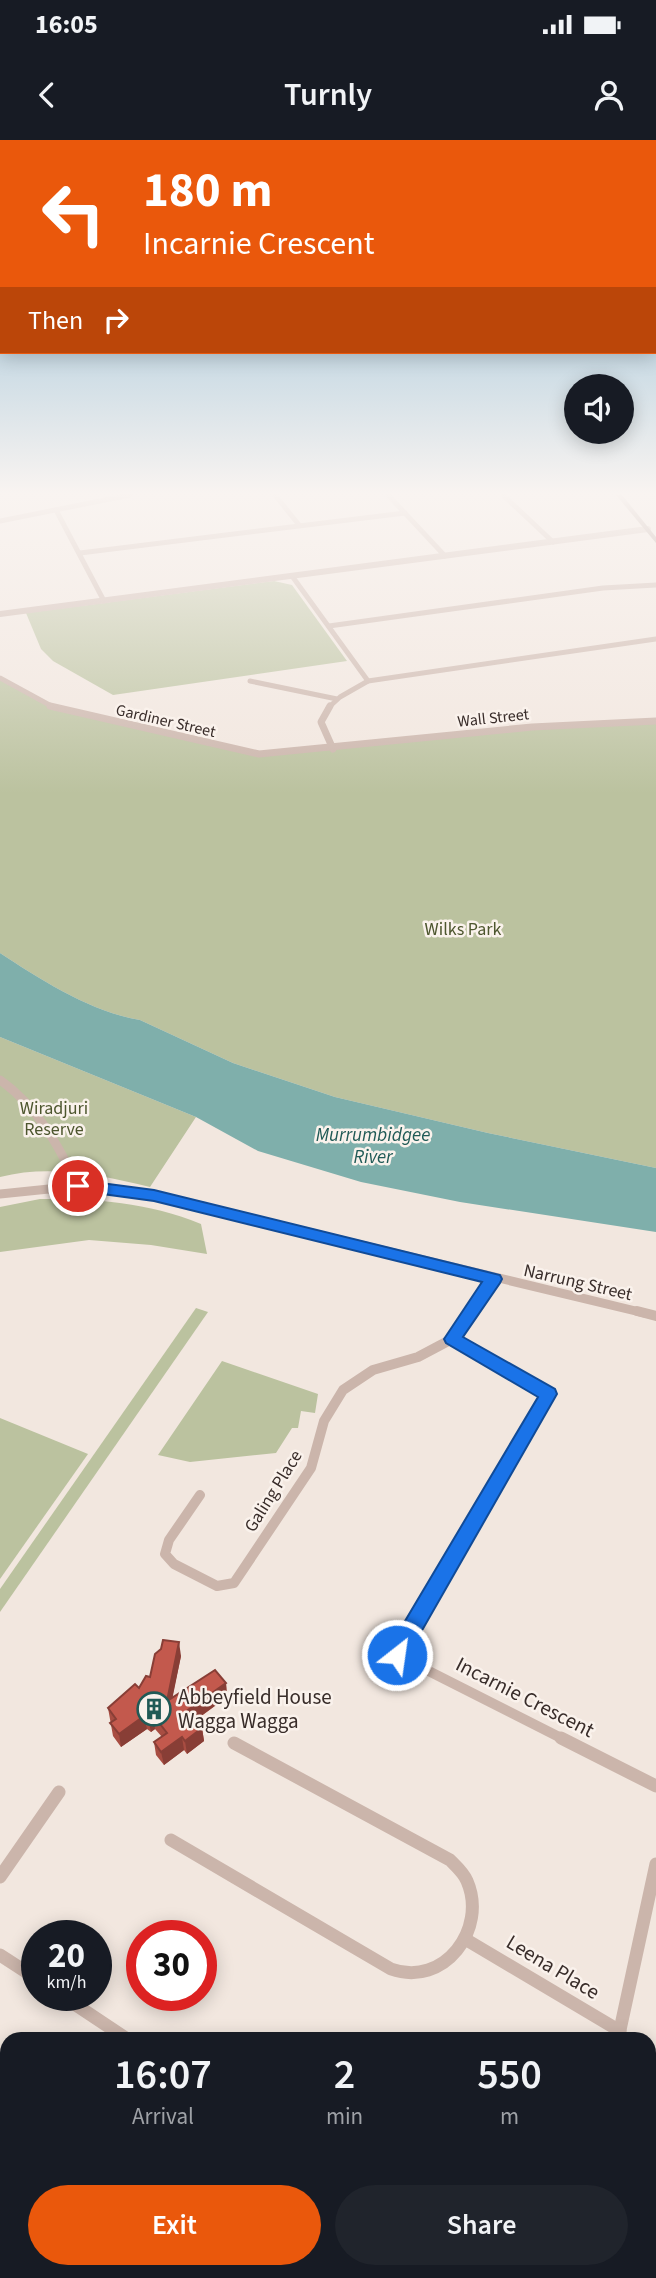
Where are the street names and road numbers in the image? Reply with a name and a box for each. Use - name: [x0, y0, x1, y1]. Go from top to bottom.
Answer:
- street label: Gardiner Street: [114, 699, 218, 743]
- street label: Wall Street: [456, 703, 531, 733]
- street label: Narrung Street: [521, 1258, 635, 1307]
- street label: Galing Place: [238, 1445, 309, 1537]
- street label: Incarnie Crescent: [451, 1649, 599, 1745]
- street label: Leena Place: [501, 1927, 605, 2007]

